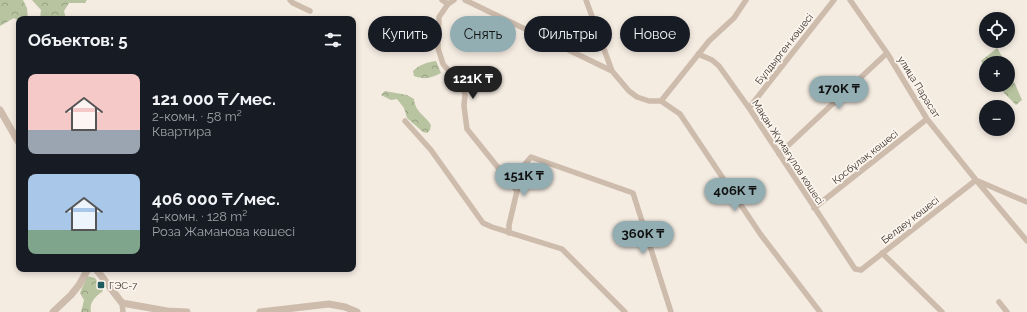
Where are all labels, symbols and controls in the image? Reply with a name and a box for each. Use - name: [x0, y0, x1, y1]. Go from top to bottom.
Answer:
- street label: Бұлдырген көшесі: [753, 11, 815, 87]
- map controls: [979, 12, 1015, 136]
- button: locate: [979, 12, 1015, 48]
- chip: Купить: [368, 16, 442, 52]
- chip: Снять: [450, 16, 516, 52]
- chip: Фильтры: [524, 16, 612, 52]
- chip: Новое: [620, 16, 690, 52]
- icon: filters: [322, 29, 344, 51]
- text: Объектов: 5: [28, 30, 128, 50]
- street label: улица Парасат: [896, 54, 943, 120]
- button: +: [979, 56, 1015, 92]
- pin: 121K ₸: [440, 66, 506, 100]
- text: 121K ₸: [453, 71, 493, 86]
- pin: 170K ₸: [806, 76, 872, 110]
- text: 170K ₸: [818, 81, 860, 96]
- text: 121 000 ₸/мес.: [152, 89, 276, 109]
- icon: home: [60, 90, 108, 138]
- street label: Мақан Жұмағұлов көшесі: [750, 98, 826, 206]
- button: −: [979, 100, 1015, 136]
- text: 2-комн. · 58 m²: [152, 109, 242, 124]
- text: Квартира: [152, 124, 211, 139]
- street label: Қосбұлақ көшесі: [830, 128, 900, 186]
- pin: 151K ₸: [491, 163, 557, 197]
- text: 151K ₸: [504, 168, 544, 183]
- pin: 406K ₸: [702, 178, 768, 212]
- text: 406K ₸: [713, 183, 757, 198]
- text: 406 000 ₸/мес.: [152, 189, 280, 209]
- icon: home: [60, 190, 108, 238]
- street label: Белдеу көшесі: [879, 194, 941, 246]
- text: 4-комн. · 128 m²: [152, 209, 247, 224]
- pin: 360K ₸: [610, 221, 676, 255]
- text: Роза Жаманова көшесі: [152, 224, 295, 239]
- text: 360K ₸: [622, 226, 664, 241]
- marker: ГЭС-7: [96, 280, 106, 290]
- place label: ГЭС-7: [109, 280, 138, 291]

